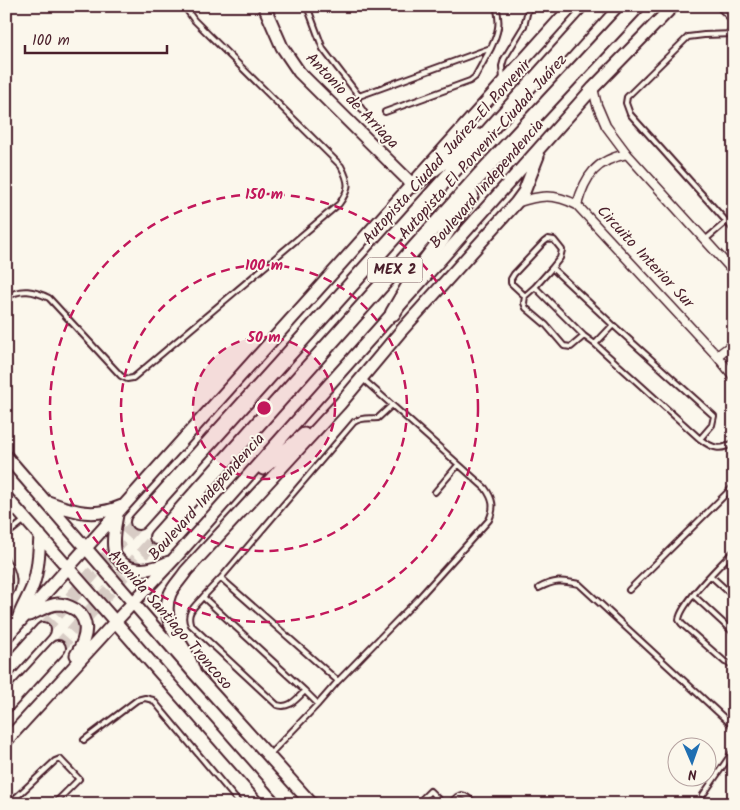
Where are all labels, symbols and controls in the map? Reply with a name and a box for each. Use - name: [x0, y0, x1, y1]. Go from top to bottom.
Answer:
- scale bar: [25, 22, 168, 54]
- text: 100 m: [32, 29, 70, 53]
- street label: Antonio de Arriaga: [299, 47, 405, 155]
- street label: Autopista El Porvenir-Ciudad Juárez: [393, 49, 573, 245]
- street label: Autopista Ciudad Juárez-El Porvenir: [357, 52, 539, 250]
- street label: Boulevard Independencia: [424, 114, 550, 254]
- text: 150 m: [245, 183, 283, 207]
- street label: Circuito Interior Sur: [590, 200, 701, 316]
- text: 100 m: [245, 254, 283, 278]
- road number: MEX 2: [368, 258, 422, 282]
- text: 50 m: [246, 326, 281, 350]
- centre of rings: [255, 399, 273, 417]
- street label: Boulevard Independencia: [143, 428, 271, 566]
- street label: Avenida Santiago Troncoso: [102, 544, 238, 696]
- north arrow: [668, 738, 718, 788]
- text: N: [687, 763, 697, 785]

